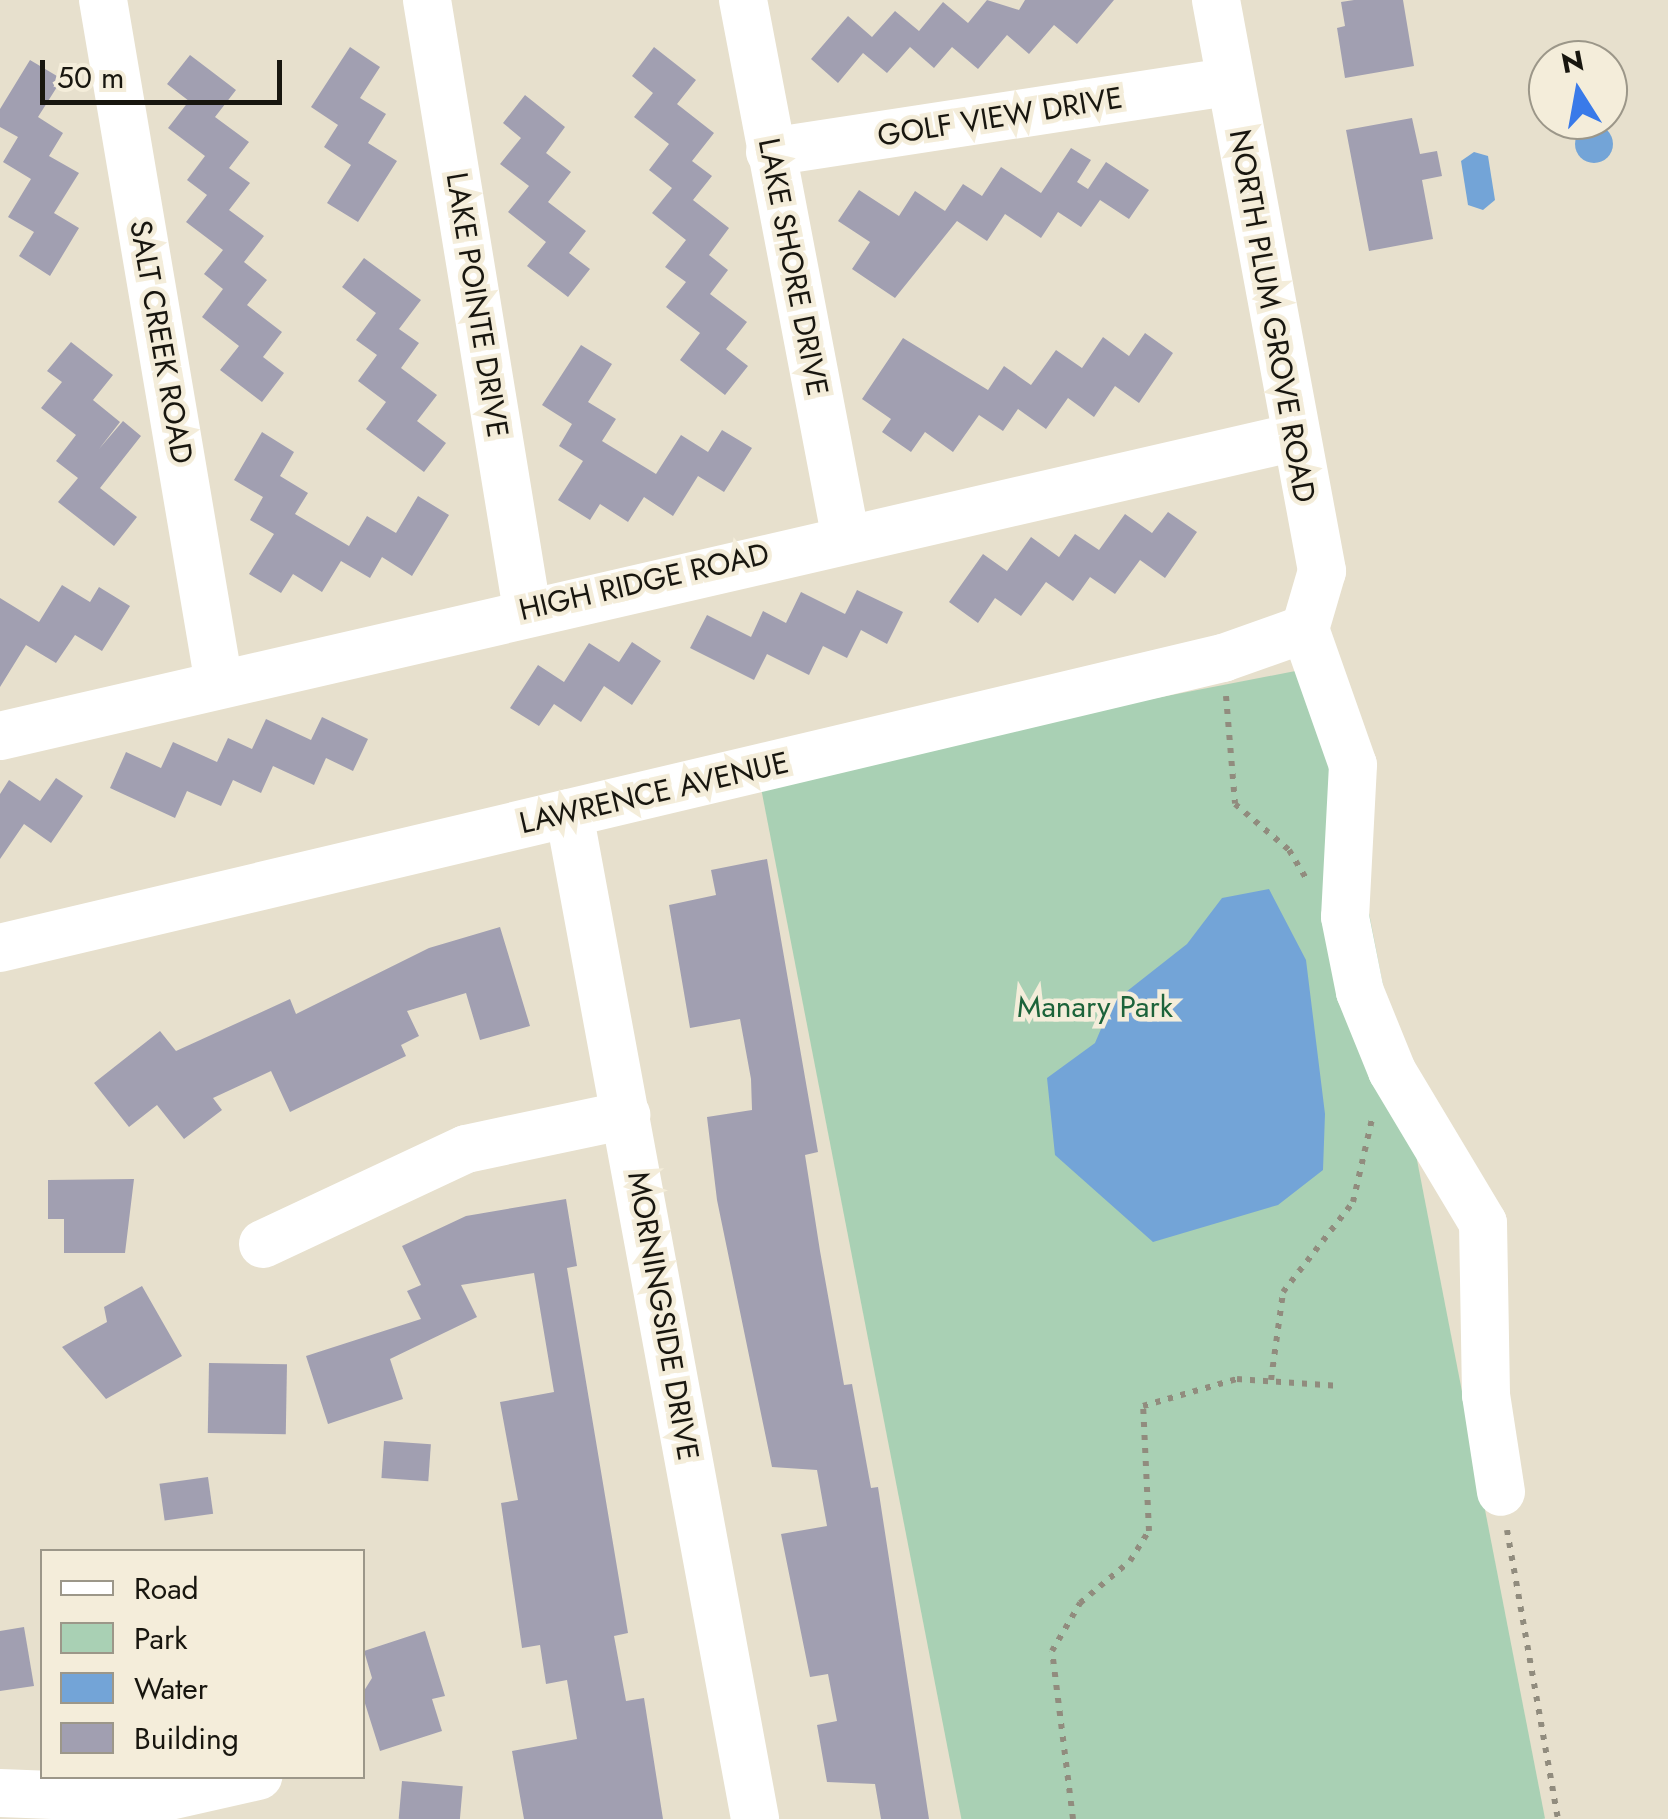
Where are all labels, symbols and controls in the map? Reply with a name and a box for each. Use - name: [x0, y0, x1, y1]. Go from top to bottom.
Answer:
- scale bar: [45, 40, 288, 102]
- north arrow: [1528, 40, 1628, 140]
- text: N: [1558, 40, 1587, 84]
- text: 50 m: [57, 56, 124, 99]
- street label: GOLF VIEW DRIVE: [875, 80, 1125, 154]
- street label: NORTH PLUM GROVE ROAD: [1221, 127, 1323, 505]
- street label: LAKE SHORE DRIVE: [750, 135, 836, 399]
- street label: LAKE POINTE DRIVE: [438, 170, 516, 440]
- street label: SALT CREEK ROAD: [122, 217, 200, 467]
- street label: HIGH RIDGE ROAD: [515, 536, 773, 628]
- street label: LAWRENCE AVENUE: [516, 745, 792, 841]
- park label: Manary Park: [1017, 989, 1173, 1025]
- street label: MORNINGSIDE DRIVE: [620, 1169, 706, 1463]
- legend: [40, 1549, 365, 1779]
- text: Road: [134, 1567, 199, 1610]
- text: Park: [134, 1617, 187, 1660]
- text: Water: [134, 1667, 208, 1710]
- text: Building: [134, 1717, 239, 1760]

